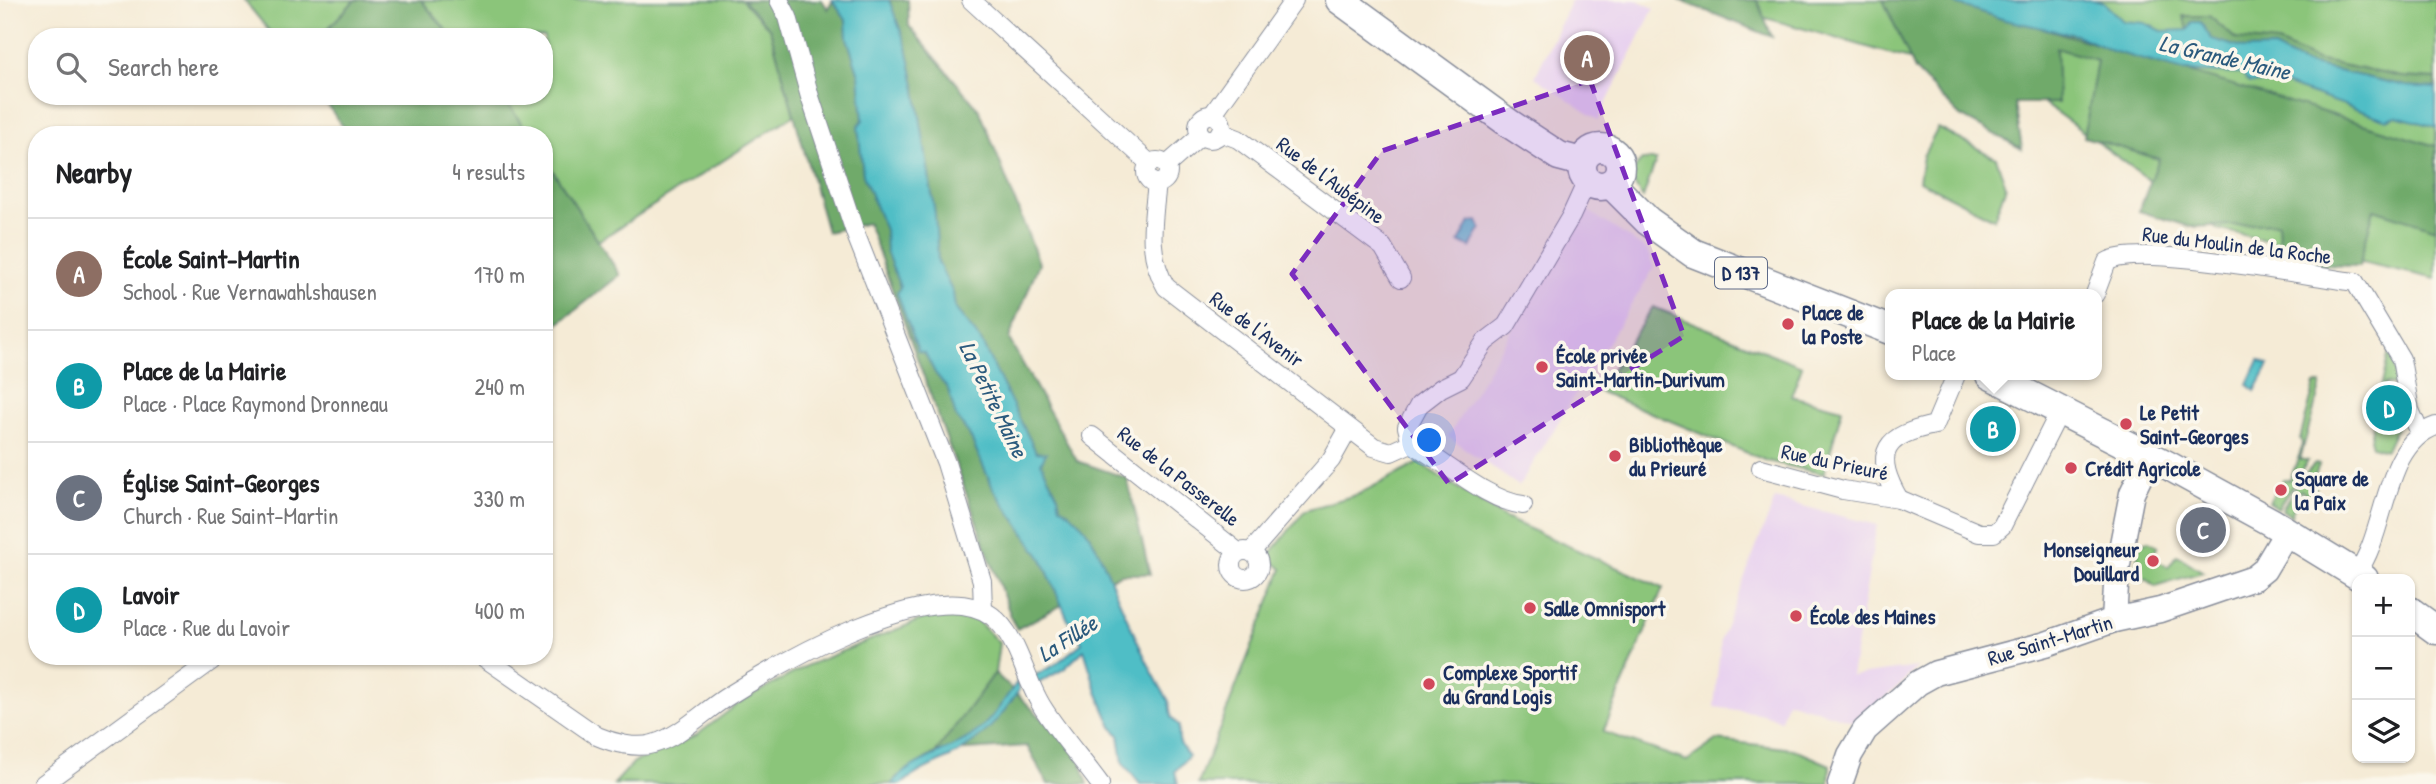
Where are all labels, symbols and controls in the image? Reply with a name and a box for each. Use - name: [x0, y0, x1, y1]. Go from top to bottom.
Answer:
- water label: La Grande Maine: [2157, 27, 2294, 87]
- search box: [28, 28, 553, 105]
- pin: A: [1564, 32, 1610, 84]
- icon: search: [52, 48, 90, 86]
- text: Search here: [108, 49, 219, 84]
- street label: Rue de l'Aubépine: [1271, 130, 1391, 230]
- text: Nearby: [56, 152, 132, 192]
- text: 4 results: [452, 156, 525, 187]
- street label: Rue du Moulin de la Roche: [2141, 219, 2333, 271]
- text: École Saint-Martin: [123, 241, 300, 276]
- road number: D 137: [1715, 258, 1767, 288]
- text: A: [73, 259, 85, 290]
- text: 170 m: [474, 259, 525, 290]
- text: School · Rue Vernawahlshausen: [123, 276, 377, 307]
- street label: Rue de l'Avenir: [1204, 284, 1310, 374]
- popup: [1885, 289, 2102, 380]
- place label: Place de la Poste: [1802, 298, 1864, 351]
- text: Place de la Mairie: [1912, 302, 2075, 337]
- marker: Place de la Poste: [1780, 316, 1796, 332]
- water label: La Petite Maine: [952, 336, 1036, 463]
- text: Place: [1912, 337, 1956, 368]
- place label: École privée Saint-Martin-Durivum: [1556, 341, 1725, 394]
- text: Place de la Mairie: [123, 353, 286, 388]
- marker: École privée Saint-Martin-Durivum: [1534, 359, 1550, 375]
- text: B: [73, 371, 85, 402]
- text: 240 m: [474, 371, 525, 402]
- pin: D: [2366, 382, 2412, 434]
- text: Place · Place Raymond Dronneau: [123, 388, 388, 419]
- place label: Le Petit Saint-Georges: [2140, 398, 2249, 452]
- pin: B: [1970, 403, 2016, 455]
- marker: Le Petit Saint-Georges: [2118, 416, 2134, 432]
- street label: Rue de la Passerelle: [1112, 419, 1246, 533]
- your location: [1412, 423, 1446, 457]
- place label: Bibliothèque du Prieuré: [1629, 430, 1723, 483]
- street label: Rue du Prieuré: [1779, 437, 1891, 487]
- marker: Bibliothèque du Prieuré: [1607, 448, 1623, 464]
- place label: Crédit Agricole: [2085, 454, 2201, 484]
- marker: Crédit Agricole: [2063, 460, 2079, 476]
- place label: Square de la Paix: [2295, 464, 2369, 517]
- text: Église Saint-Georges: [123, 465, 320, 500]
- marker: Square de la Paix: [2273, 482, 2289, 498]
- text: C: [73, 483, 85, 514]
- text: 330 m: [473, 483, 525, 514]
- text: Church · Rue Saint-Martin: [123, 500, 339, 531]
- pin: C: [2180, 504, 2226, 556]
- place label: Monseigneur Douillard: [2044, 535, 2140, 588]
- marker: Monseigneur Douillard: [2145, 553, 2161, 569]
- map controls: [2352, 574, 2415, 763]
- button: +: [2352, 574, 2415, 637]
- text: Lavoir: [123, 577, 180, 612]
- place label: Salle Omnisport: [1544, 594, 1666, 624]
- text: D: [74, 595, 84, 626]
- text: 400 m: [475, 595, 525, 626]
- marker: Salle Omnisport: [1522, 600, 1538, 616]
- place label: École des Maines: [1810, 602, 1936, 631]
- water label: La Fillée: [1031, 607, 1103, 669]
- street label: Rue Saint-Martin: [1984, 607, 2116, 673]
- marker: École des Maines: [1788, 608, 1804, 624]
- text: Place · Rue du Lavoir: [123, 612, 290, 643]
- button: −: [2352, 637, 2415, 700]
- place label: Complexe Sportif du Grand Logis: [1443, 658, 1578, 712]
- marker: Complexe Sportif du Grand Logis: [1421, 676, 1437, 692]
- button: layers: [2352, 700, 2415, 763]

